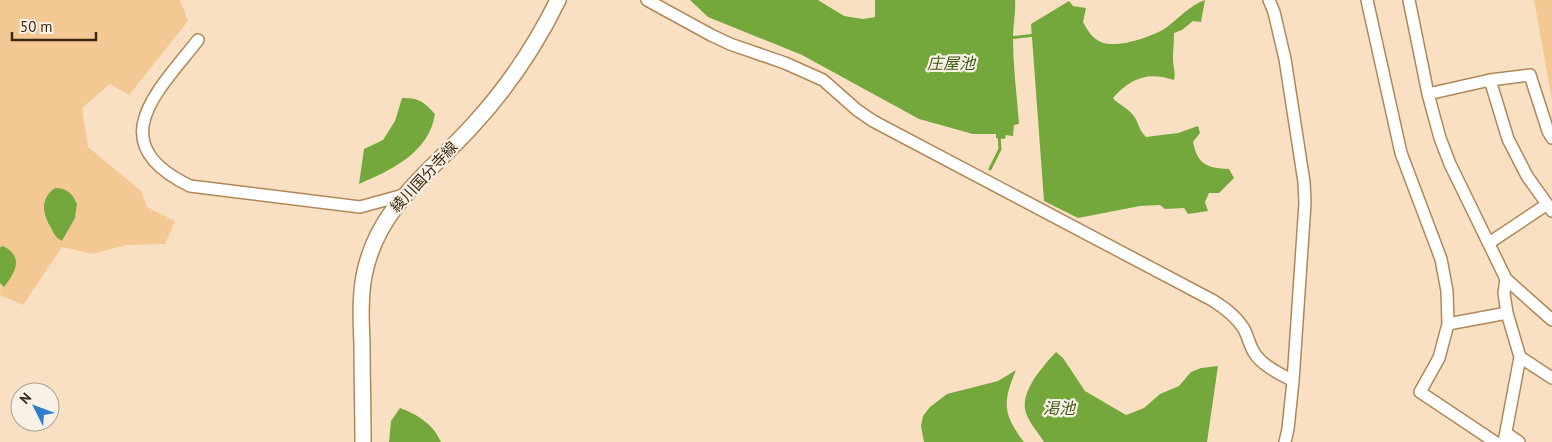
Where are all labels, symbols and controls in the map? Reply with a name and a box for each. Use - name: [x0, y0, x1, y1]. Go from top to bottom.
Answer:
- scale bar: [12, 10, 96, 42]
- text: 50 m: [20, 17, 53, 36]
- water label: 庄屋池: [927, 53, 977, 73]
- street label: 綾川国分寺線: [386, 137, 461, 216]
- north arrow: [10, 382, 60, 432]
- text: N: [16, 389, 35, 408]
- water label: 渇池: [1043, 398, 1077, 418]

